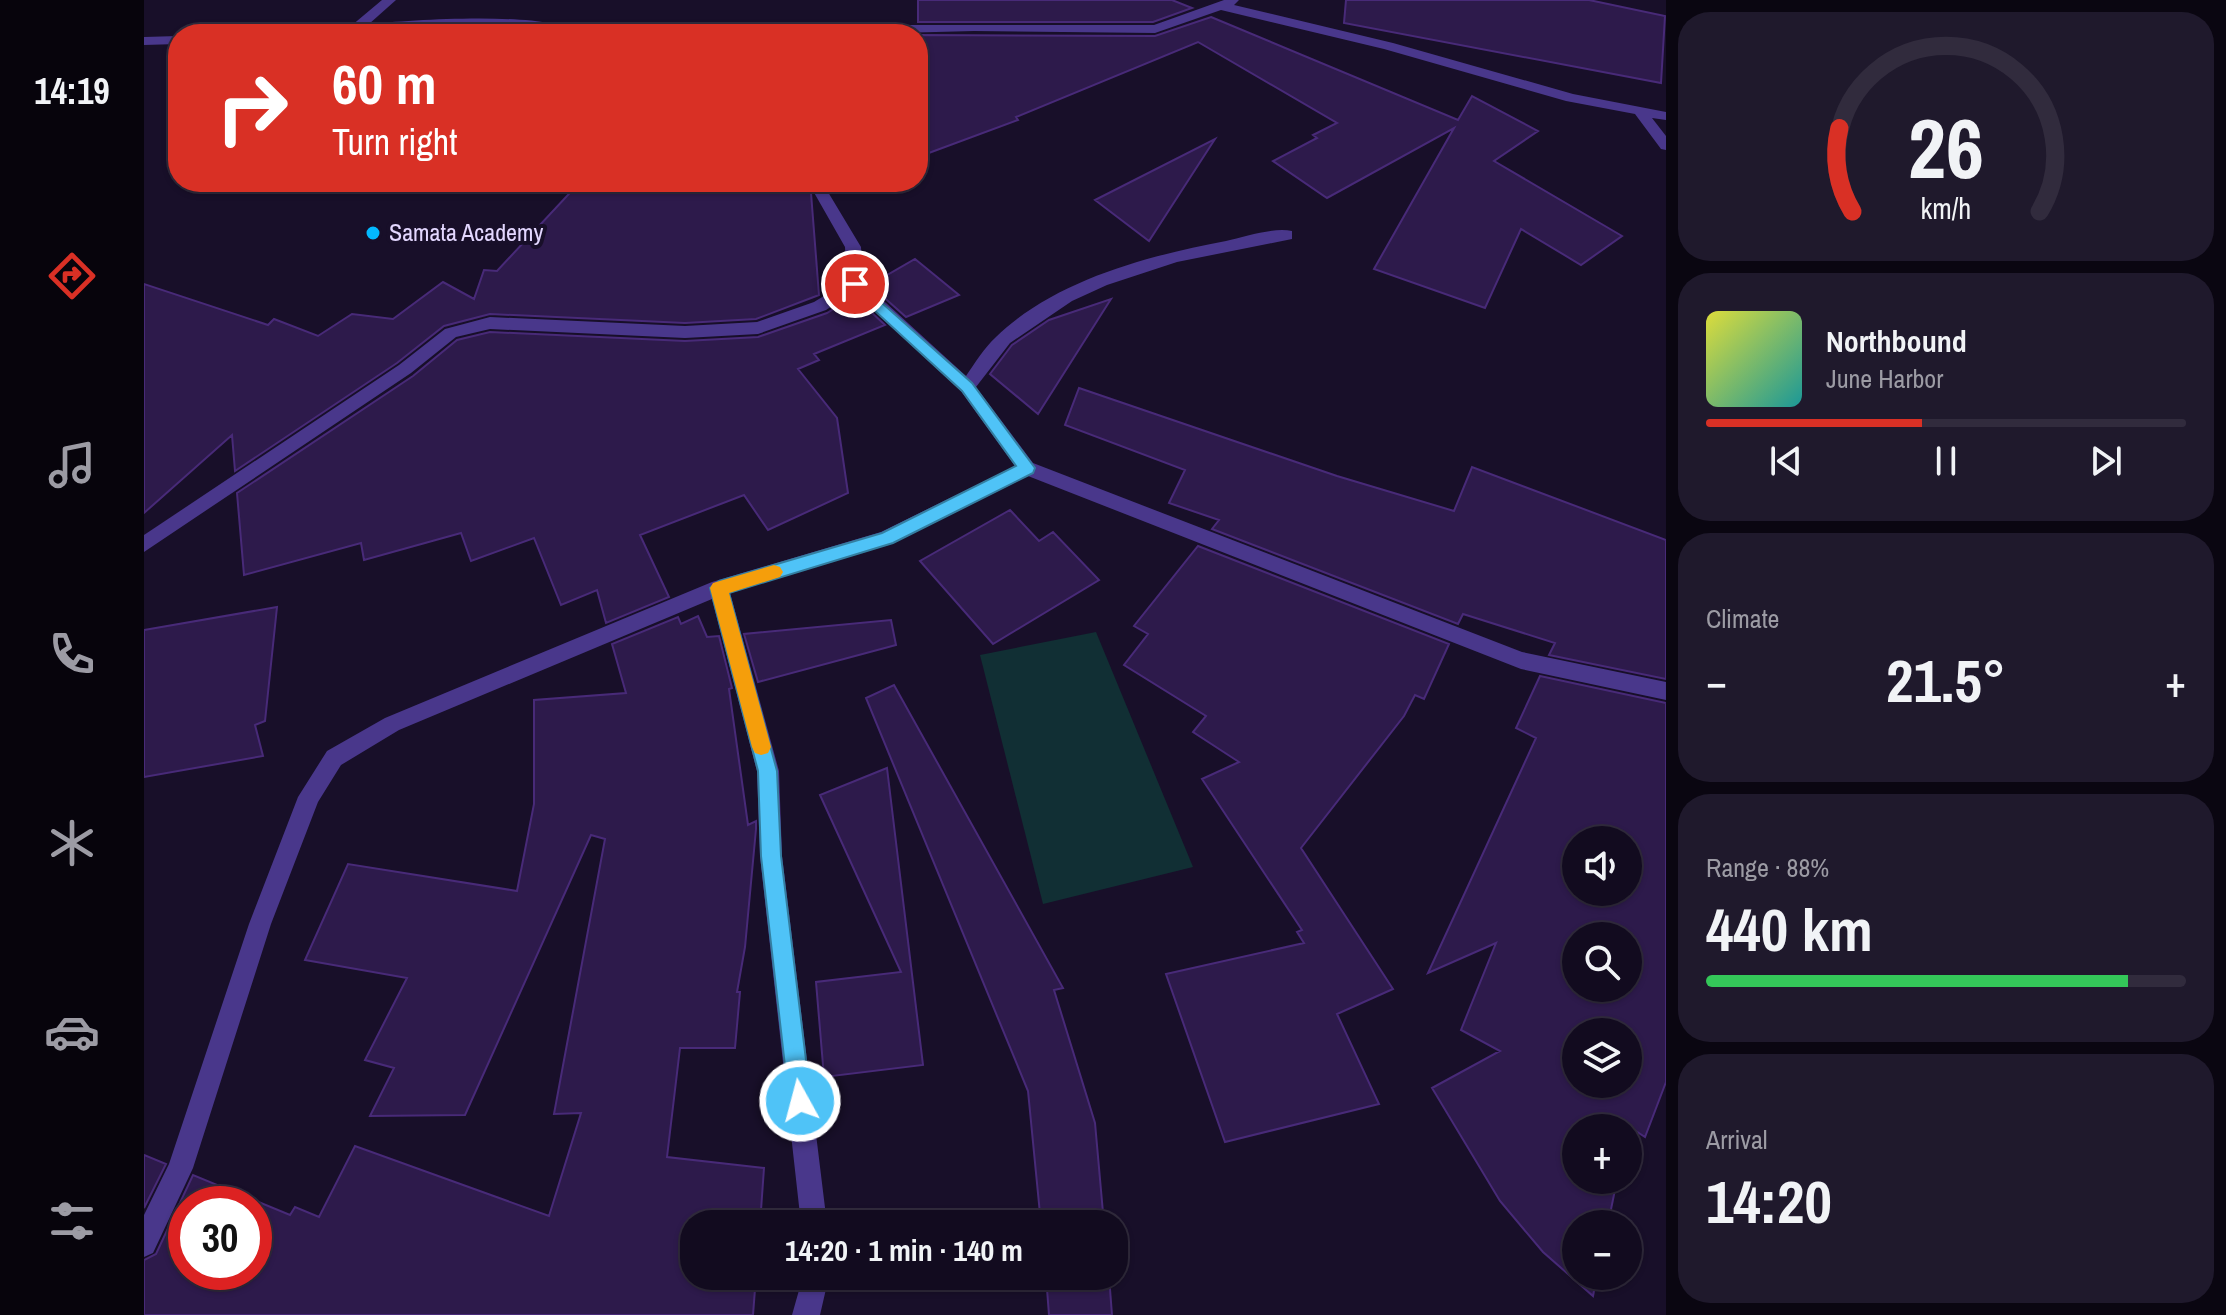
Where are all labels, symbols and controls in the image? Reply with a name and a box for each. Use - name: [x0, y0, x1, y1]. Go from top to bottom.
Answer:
- text: 60 m: [332, 46, 437, 121]
- icon: right: [200, 56, 304, 160]
- text: 14:19: [34, 67, 110, 115]
- text: 26: [1908, 92, 1984, 204]
- text: Turn right: [332, 118, 457, 166]
- text: km/h: [1921, 189, 1971, 228]
- place label: Samata Academy: [389, 216, 543, 248]
- marker: Samata Academy: [364, 224, 382, 242]
- icon: directions: [44, 248, 100, 304]
- pin: [821, 250, 889, 318]
- icon: arrive: [833, 262, 877, 306]
- text: Northbound: [1826, 321, 1967, 361]
- text: June Harbor: [1826, 361, 1943, 396]
- icon: music: [44, 437, 100, 493]
- icon: previous: [1764, 439, 1808, 483]
- icon: pause: [1924, 439, 1968, 483]
- icon: next: [2084, 439, 2128, 483]
- text: Climate: [1706, 601, 1779, 636]
- icon: phone: [44, 626, 100, 682]
- text: 21.5°: [1886, 640, 2006, 721]
- text: −: [1706, 651, 1727, 711]
- text: +: [2165, 651, 2186, 711]
- icon: climate: [44, 815, 100, 871]
- map controls: [1562, 826, 1642, 1290]
- button: sound: [1562, 826, 1642, 906]
- text: Range · 88%: [1706, 850, 1829, 885]
- text: 440 km: [1706, 889, 1873, 970]
- button: search: [1562, 922, 1642, 1002]
- icon: car: [44, 1004, 100, 1060]
- button: layers: [1562, 1018, 1642, 1098]
- position arrow: [758, 1059, 842, 1143]
- button: +: [1562, 1114, 1642, 1194]
- text: Arrival: [1706, 1122, 1768, 1157]
- text: 14:20: [1706, 1161, 1832, 1242]
- speed limit sign: 30: [168, 1186, 272, 1290]
- icon: filters: [44, 1193, 100, 1249]
- button: −: [1562, 1210, 1642, 1290]
- text: 14:20 · 1 min · 140 m: [785, 1230, 1023, 1270]

